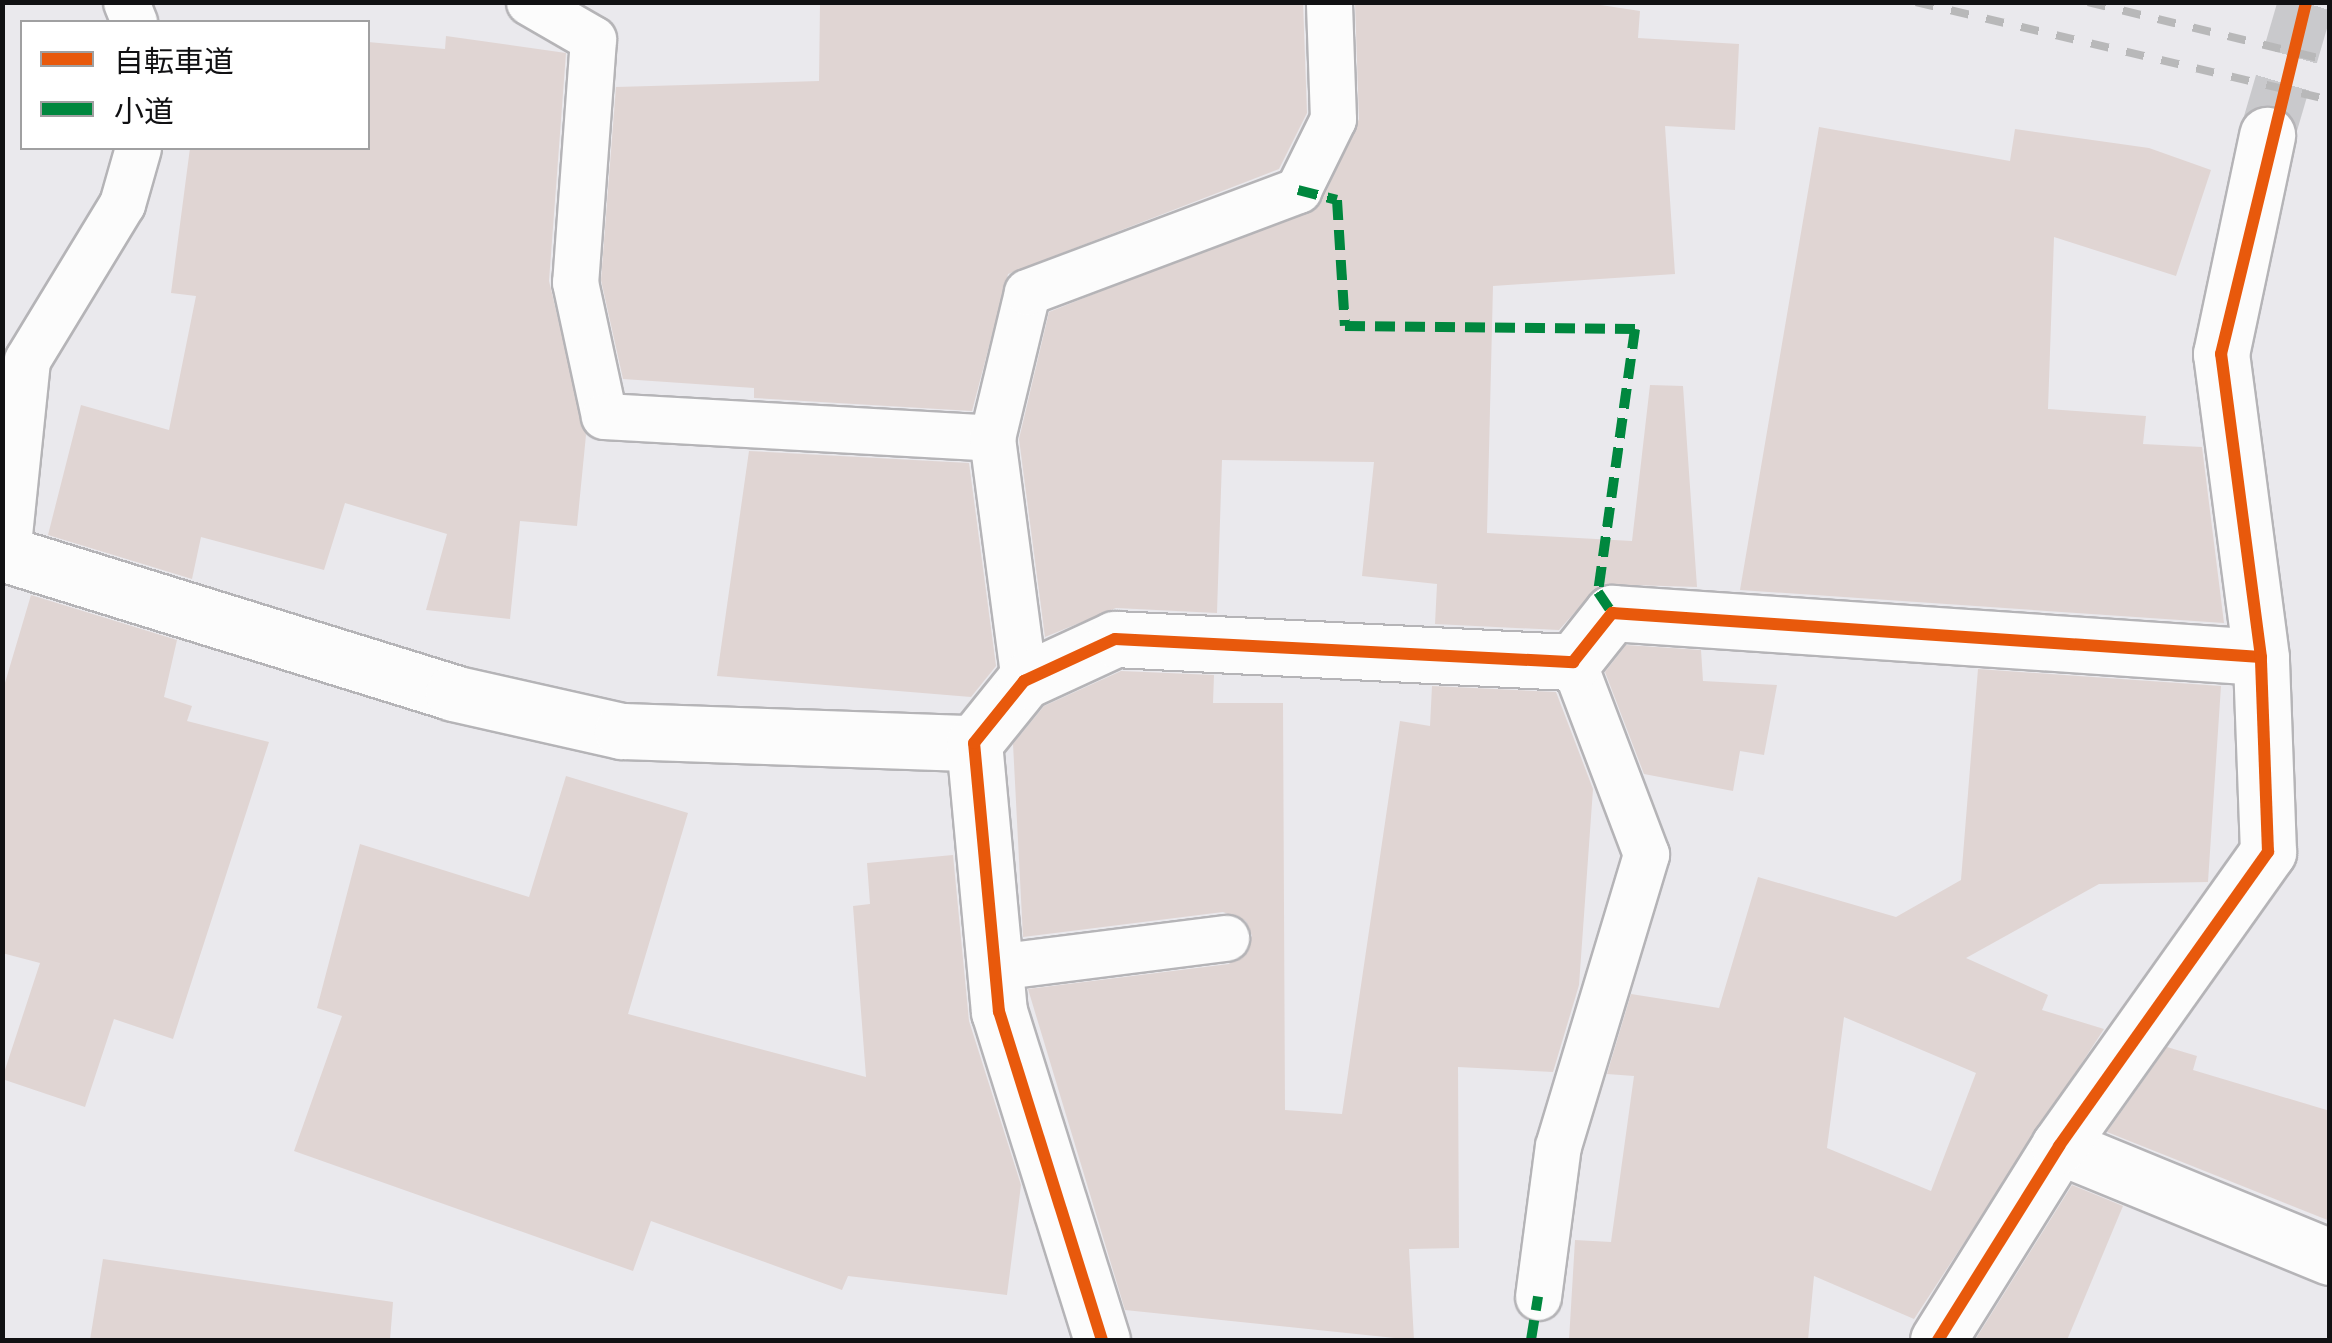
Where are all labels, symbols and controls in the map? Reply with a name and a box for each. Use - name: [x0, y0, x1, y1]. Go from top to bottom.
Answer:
- legend: [20, 20, 370, 150]
- text: 自転車道: [114, 42, 234, 80]
- text: 小道: [114, 92, 174, 130]

